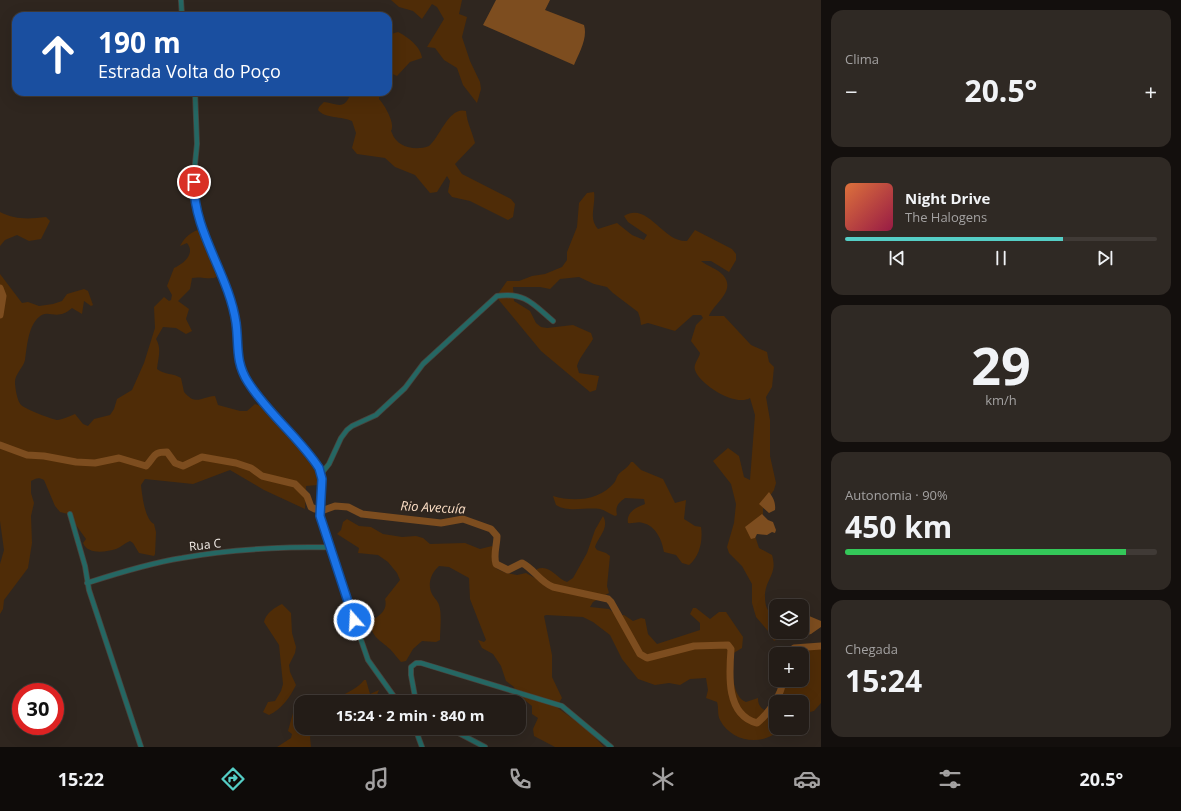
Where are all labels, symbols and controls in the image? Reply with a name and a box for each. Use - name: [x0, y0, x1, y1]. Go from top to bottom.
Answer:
- text: 190 m: [98, 23, 181, 61]
- icon: ahead: [32, 28, 84, 80]
- text: Clima: [845, 50, 879, 68]
- text: Estrada Volta do Poço: [98, 59, 281, 83]
- text: 20.5°: [965, 70, 1037, 111]
- text: −: [845, 76, 858, 106]
- text: +: [1144, 76, 1157, 106]
- pin: [177, 165, 211, 199]
- icon: arrive: [183, 171, 205, 193]
- text: Night Drive: [905, 188, 990, 208]
- text: The Halogens: [905, 208, 987, 226]
- icon: previous: [886, 247, 908, 269]
- icon: pause: [990, 247, 1012, 269]
- icon: next: [1094, 247, 1116, 269]
- text: 29: [971, 329, 1031, 400]
- text: km/h: [985, 391, 1017, 409]
- text: Autonomia · 90%: [845, 486, 948, 504]
- water label: Rio Avecuía: [400, 496, 467, 518]
- text: 450 km: [845, 506, 952, 547]
- street label: Rua C: [188, 534, 222, 555]
- position arrow: [333, 599, 375, 641]
- map controls: [769, 599, 809, 735]
- button: layers: [769, 599, 809, 639]
- text: Chegada: [845, 640, 898, 658]
- button: +: [769, 647, 809, 687]
- text: 15:24: [845, 660, 922, 701]
- speed limit sign: 30: [12, 683, 64, 735]
- button: −: [769, 695, 809, 735]
- text: 15:24 · 2 min · 840 m: [336, 705, 484, 725]
- icon: directions: [219, 765, 247, 793]
- icon: music: [363, 765, 391, 793]
- icon: phone: [506, 765, 534, 793]
- icon: climate: [649, 765, 677, 793]
- icon: car: [793, 765, 821, 793]
- icon: filters: [936, 765, 964, 793]
- text: 15:22: [58, 767, 104, 791]
- text: 20.5°: [1080, 767, 1123, 791]

